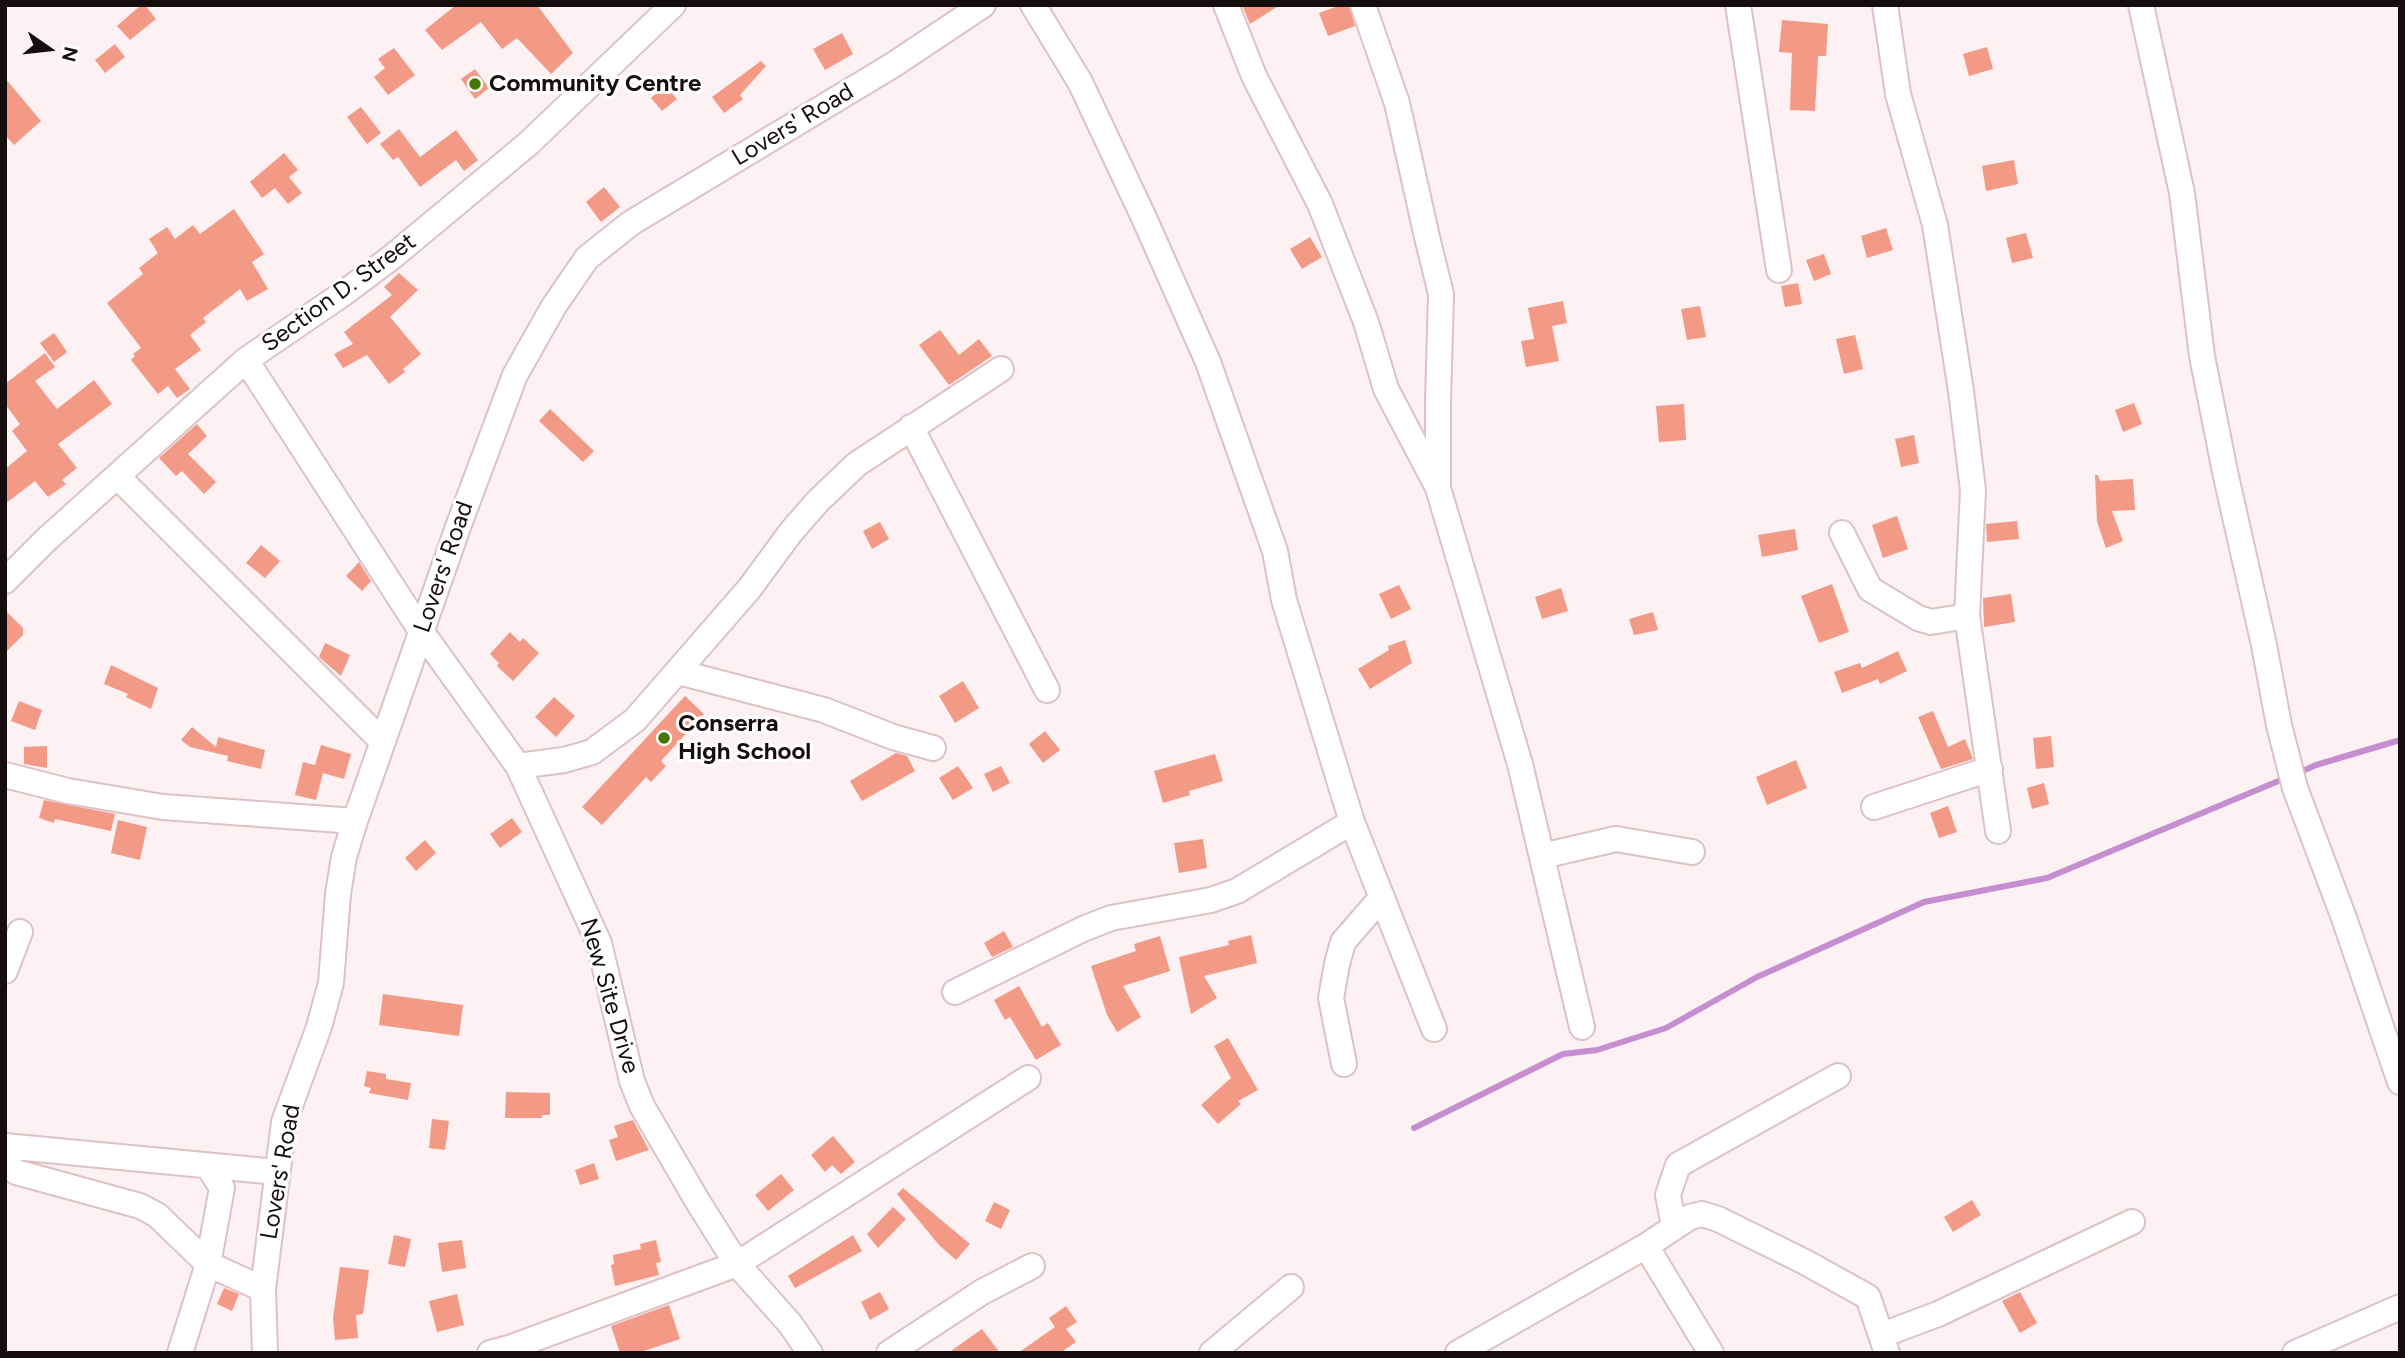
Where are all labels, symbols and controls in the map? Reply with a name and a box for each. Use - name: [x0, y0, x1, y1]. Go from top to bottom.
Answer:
- north arrow: [14, 14, 84, 84]
- text: N: [57, 44, 83, 64]
- place label: Community Centre: [489, 70, 701, 98]
- marker: Community Centre: [467, 76, 483, 92]
- street label: Lovers' Road: [727, 77, 859, 173]
- street label: Section D. Street: [256, 227, 422, 359]
- street label: Lovers' Road: [408, 498, 480, 636]
- place label: Conserra High School: [678, 710, 811, 766]
- marker: Conserra High School: [656, 730, 672, 746]
- street label: New Site Drive: [573, 915, 645, 1077]
- street label: Lovers' Road: [255, 1102, 307, 1242]

